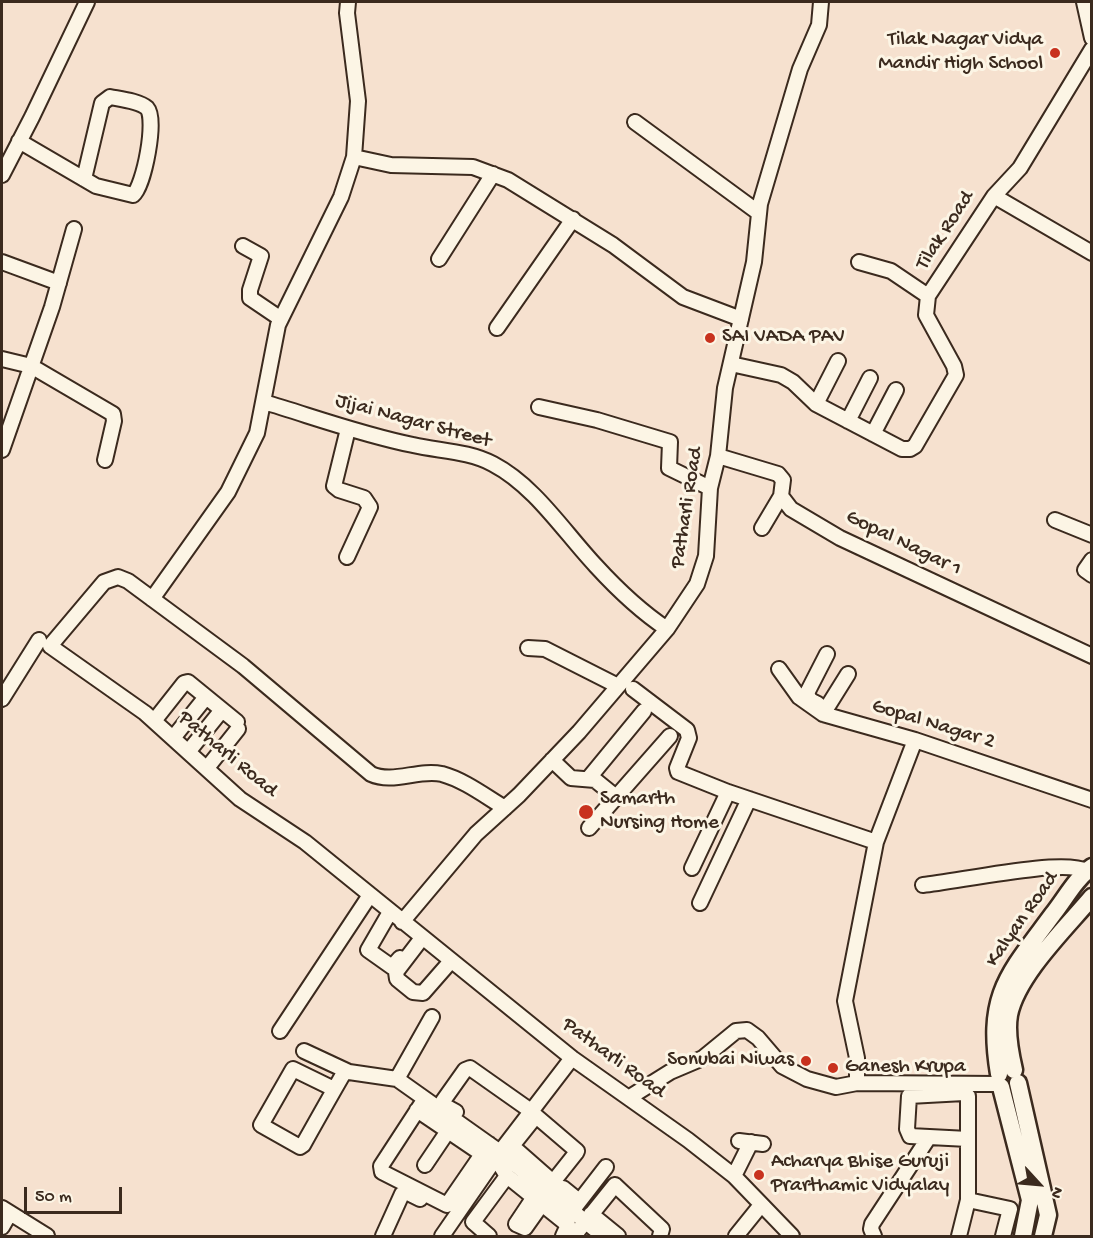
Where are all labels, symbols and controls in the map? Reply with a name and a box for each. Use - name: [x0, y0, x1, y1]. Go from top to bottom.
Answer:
- place label: Tilak Nagar Vidya Mandir High School: [878, 28, 1043, 78]
- marker: Tilak Nagar Vidya Mandir High School: [1048, 46, 1062, 60]
- street label: Tilak Road: [911, 187, 981, 275]
- place label: SAI VADA PAV: [722, 325, 845, 351]
- marker: SAI VADA PAV: [703, 331, 717, 345]
- street label: Jijai Nagar Street: [332, 389, 494, 455]
- street label: Patharli Road: [666, 446, 710, 570]
- street label: Gopal Nagar 1: [841, 505, 965, 583]
- street label: Gopal Nagar 2: [868, 694, 998, 756]
- street label: Patharli Road: [172, 706, 282, 804]
- place label: Samarth Nursing Home: [600, 787, 719, 837]
- marker: Samarth Nursing Home: [577, 803, 595, 821]
- street label: Kalyan Road: [981, 867, 1065, 973]
- street label: Patharli Road: [556, 1013, 670, 1105]
- place label: Sonubai Niwas: [667, 1048, 794, 1074]
- marker: Sonubai Niwas: [799, 1054, 813, 1068]
- place label: Ganesh Krupa: [845, 1055, 966, 1081]
- marker: Ganesh Krupa: [826, 1061, 840, 1075]
- place label: Acharya Bhise Guruji Prarthamic Vidyalay: [771, 1150, 949, 1200]
- north arrow: [1009, 1154, 1069, 1214]
- marker: Acharya Bhise Guruji Prarthamic Vidyalay: [752, 1168, 766, 1182]
- scale bar: [27, 1175, 124, 1213]
- text: N: [1045, 1183, 1066, 1201]
- text: 50 m: [35, 1187, 72, 1208]

